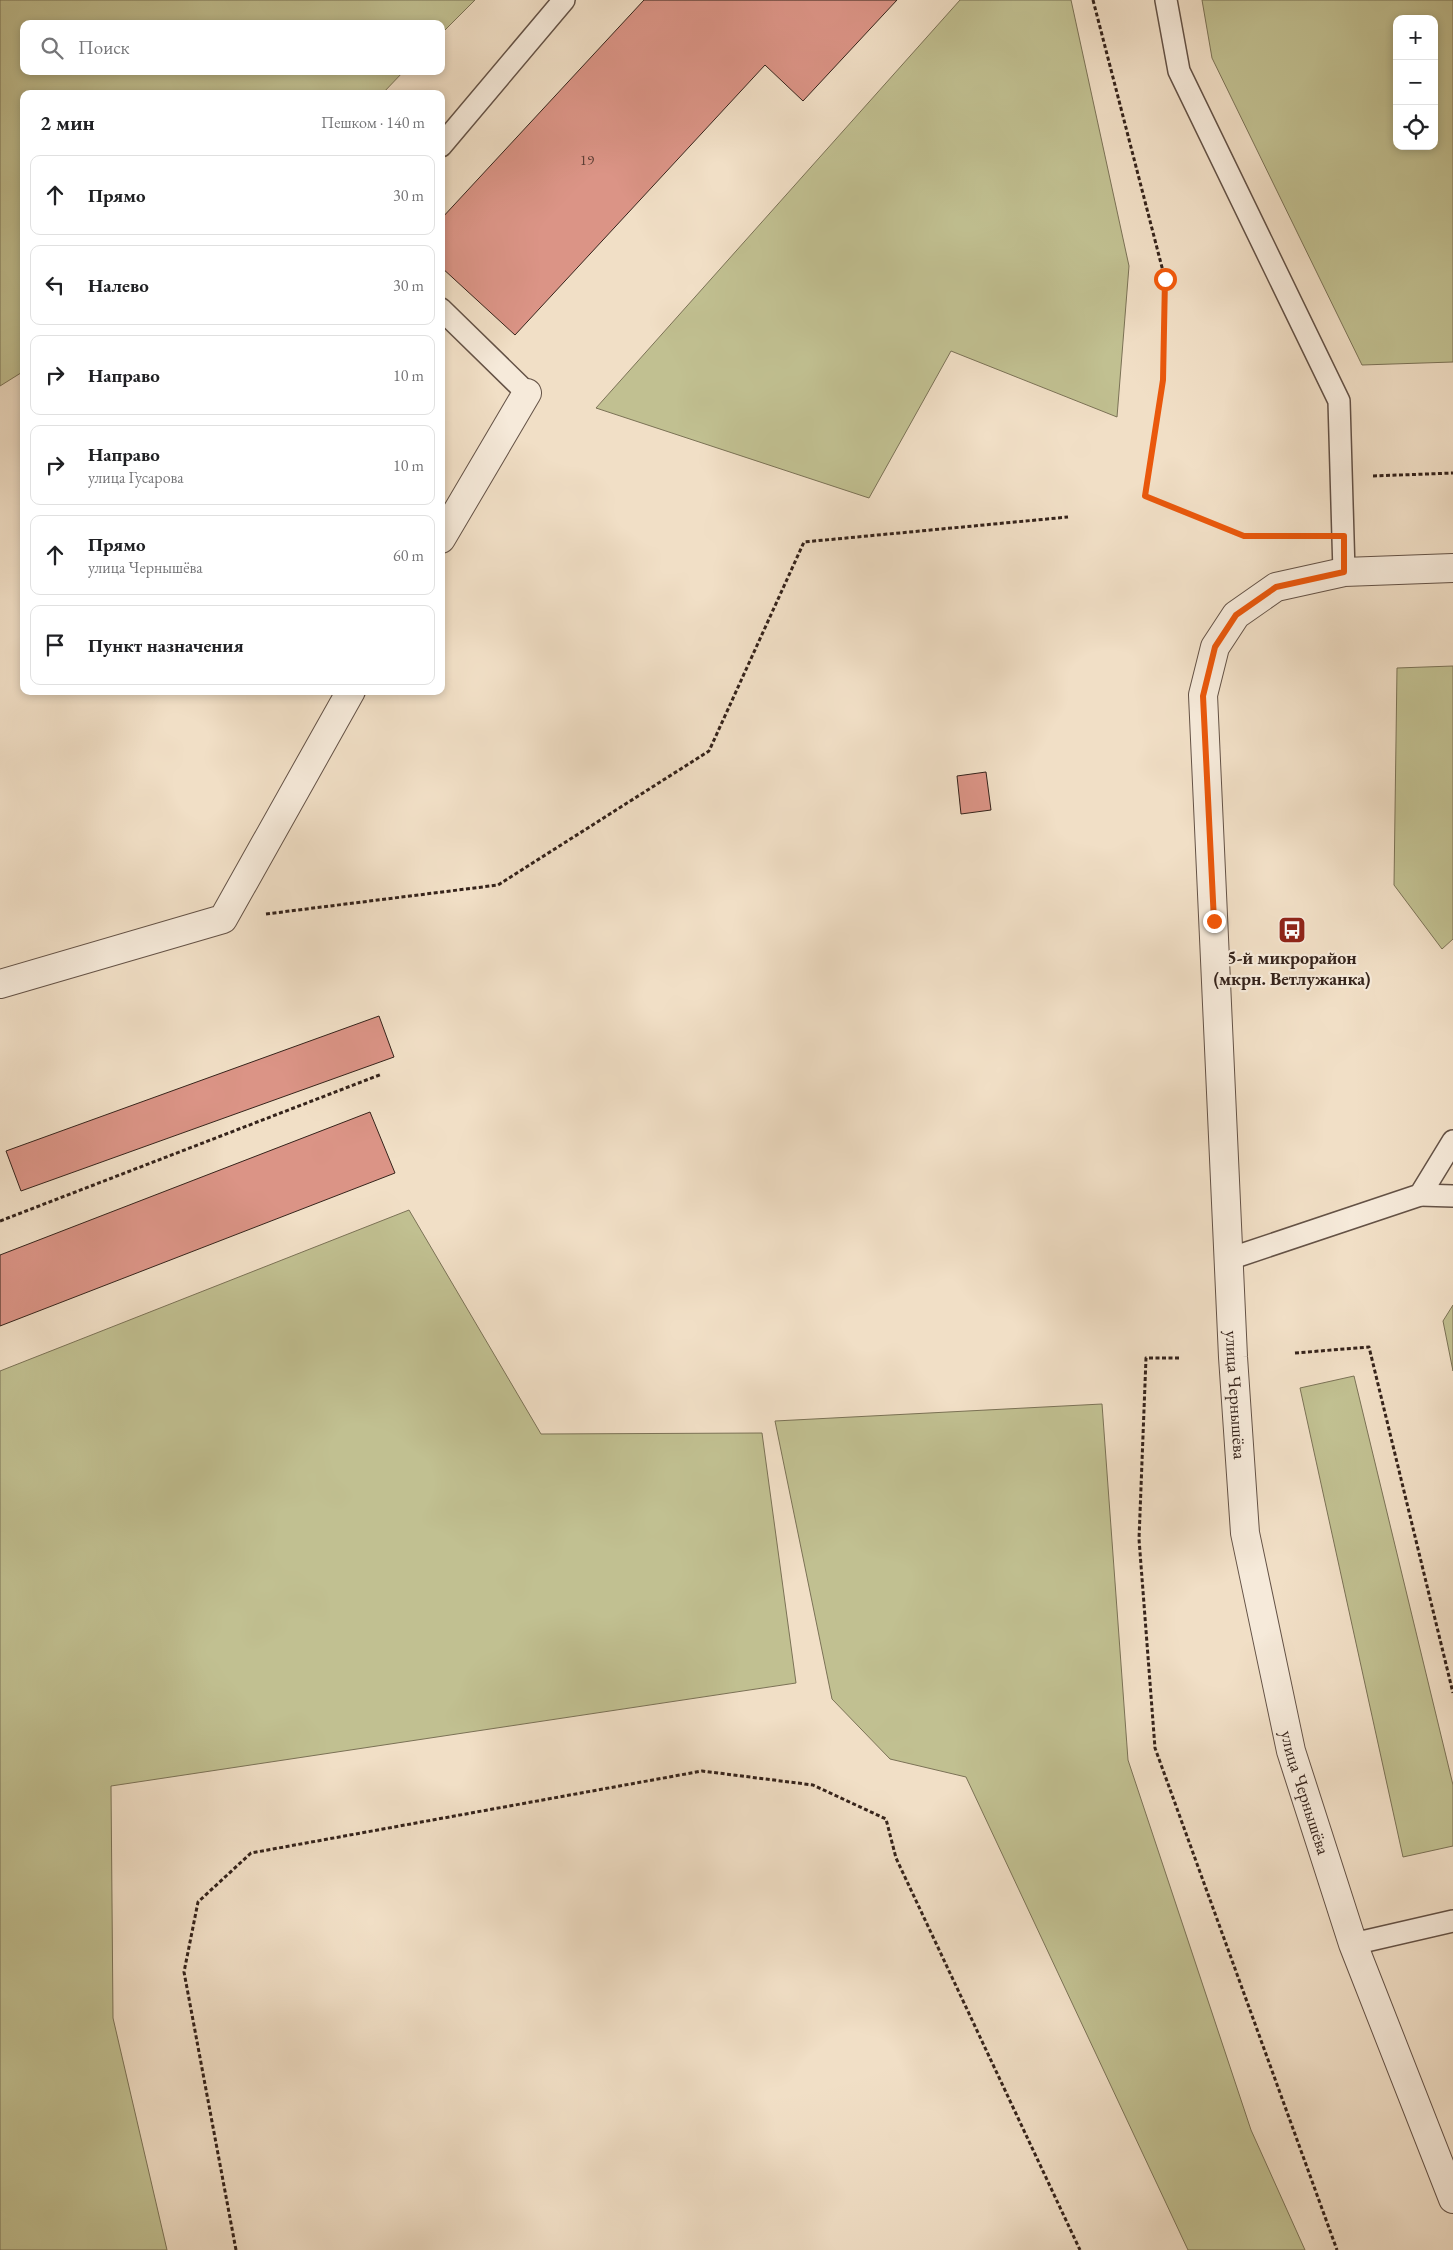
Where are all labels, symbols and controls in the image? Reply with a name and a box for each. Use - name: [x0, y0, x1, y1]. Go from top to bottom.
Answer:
- map controls: [1393, 15, 1438, 150]
- button: +: [1393, 15, 1438, 60]
- search box: [20, 20, 445, 75]
- icon: search: [38, 34, 66, 62]
- text: Поиск: [78, 35, 130, 60]
- button: −: [1393, 60, 1438, 105]
- button: locate: [1393, 105, 1438, 150]
- text: 2 мин: [40, 109, 95, 136]
- text: Пешком · 140 m: [321, 112, 425, 133]
- house number: 19: [580, 150, 594, 169]
- icon: ahead: [41, 181, 69, 209]
- text: Прямо: [88, 183, 146, 208]
- text: 30 m: [393, 185, 424, 206]
- route start: [1154, 268, 1177, 291]
- icon: left: [41, 271, 69, 299]
- text: Налево: [88, 273, 149, 298]
- text: 30 m: [393, 275, 424, 296]
- icon: right: [41, 361, 69, 389]
- text: Направо: [88, 363, 160, 388]
- text: 10 m: [393, 365, 424, 386]
- text: Направо: [88, 442, 160, 467]
- icon: right: [41, 451, 69, 479]
- text: 10 m: [393, 455, 424, 476]
- text: улица Гусарова: [88, 467, 184, 488]
- text: Прямо: [88, 532, 146, 557]
- icon: ahead: [41, 541, 69, 569]
- text: 60 m: [393, 545, 424, 566]
- text: улица Чернышёва: [88, 557, 203, 578]
- icon: arrive: [41, 631, 69, 659]
- text: Пункт назначения: [88, 633, 244, 658]
- route end: [1203, 910, 1226, 933]
- bus stop icon: 5-й микрорайон (мкрн. Ветлужанка): [1277, 915, 1307, 945]
- place label: 5-й микрорайон (мкрн. Ветлужанка): [1214, 946, 1371, 990]
- street label: улица Чернышёва: [1221, 1330, 1252, 1461]
- street label: улица Чернышёва: [1276, 1728, 1336, 1858]

